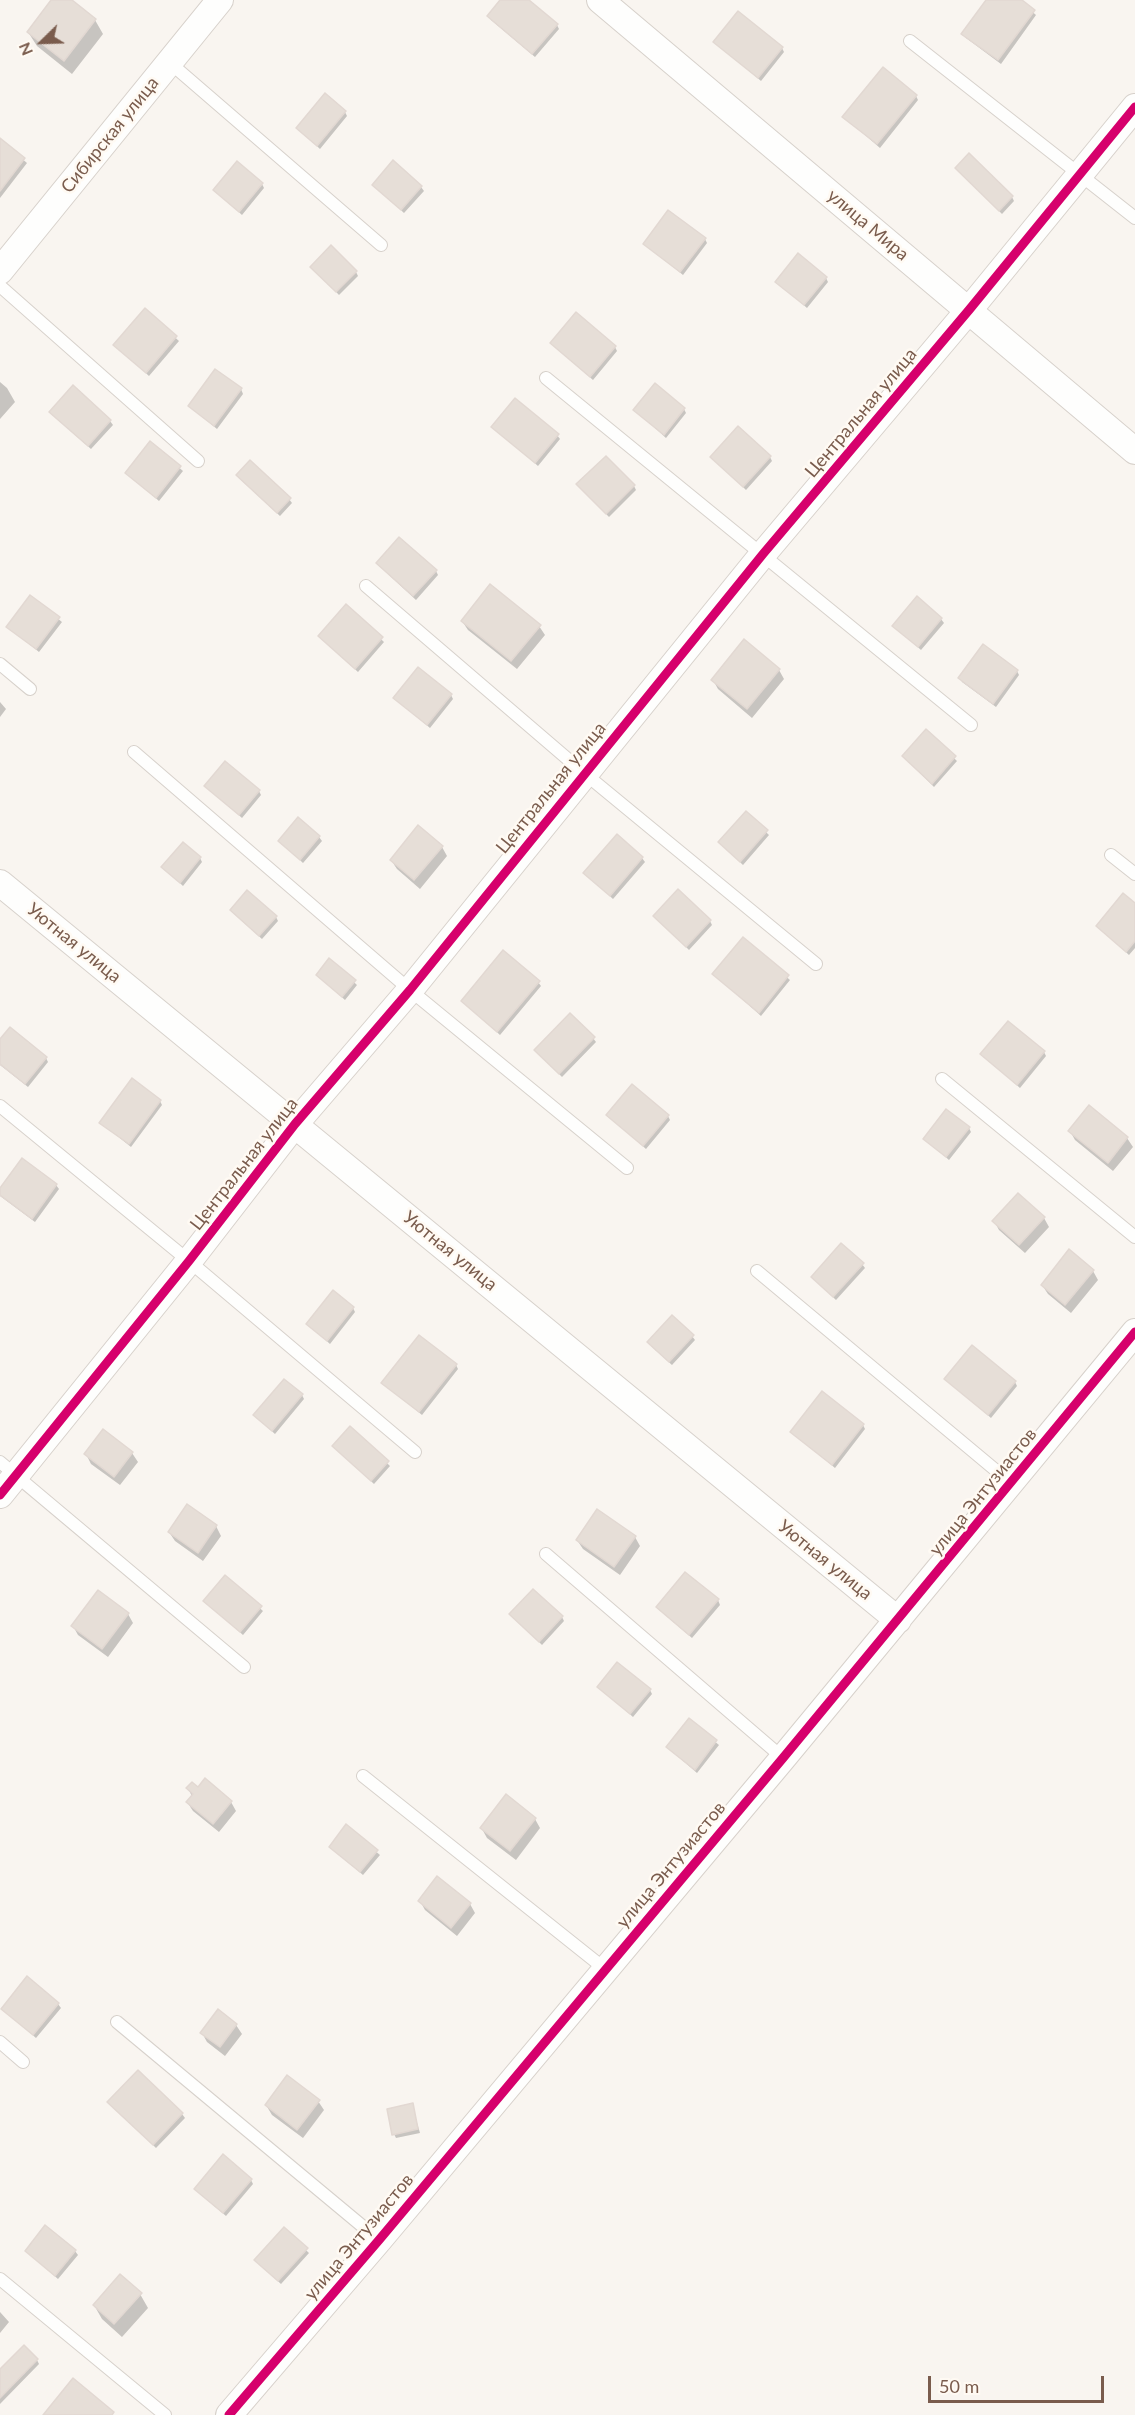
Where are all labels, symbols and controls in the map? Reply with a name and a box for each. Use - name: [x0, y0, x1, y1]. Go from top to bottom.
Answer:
- north arrow: [12, 12, 72, 72]
- text: N: [14, 40, 36, 59]
- street label: Сибирская улица: [57, 73, 163, 197]
- street label: улица Мира: [823, 185, 913, 265]
- street label: Центральная улица: [801, 344, 921, 482]
- street label: Центральная улица: [492, 718, 610, 858]
- street label: Уютная улица: [23, 899, 125, 987]
- street label: Центральная улица: [186, 1093, 302, 1235]
- street label: Уютная улица: [399, 1207, 501, 1295]
- street label: улица Энтузиастов: [925, 1424, 1041, 1560]
- street label: Уютная улица: [774, 1516, 876, 1604]
- street label: улица Энтузиастов: [612, 1798, 730, 1932]
- street label: улица Энтузиастов: [300, 2170, 418, 2304]
- scale bar: [931, 2364, 1106, 2402]
- text: 50 m: [939, 2375, 979, 2397]

